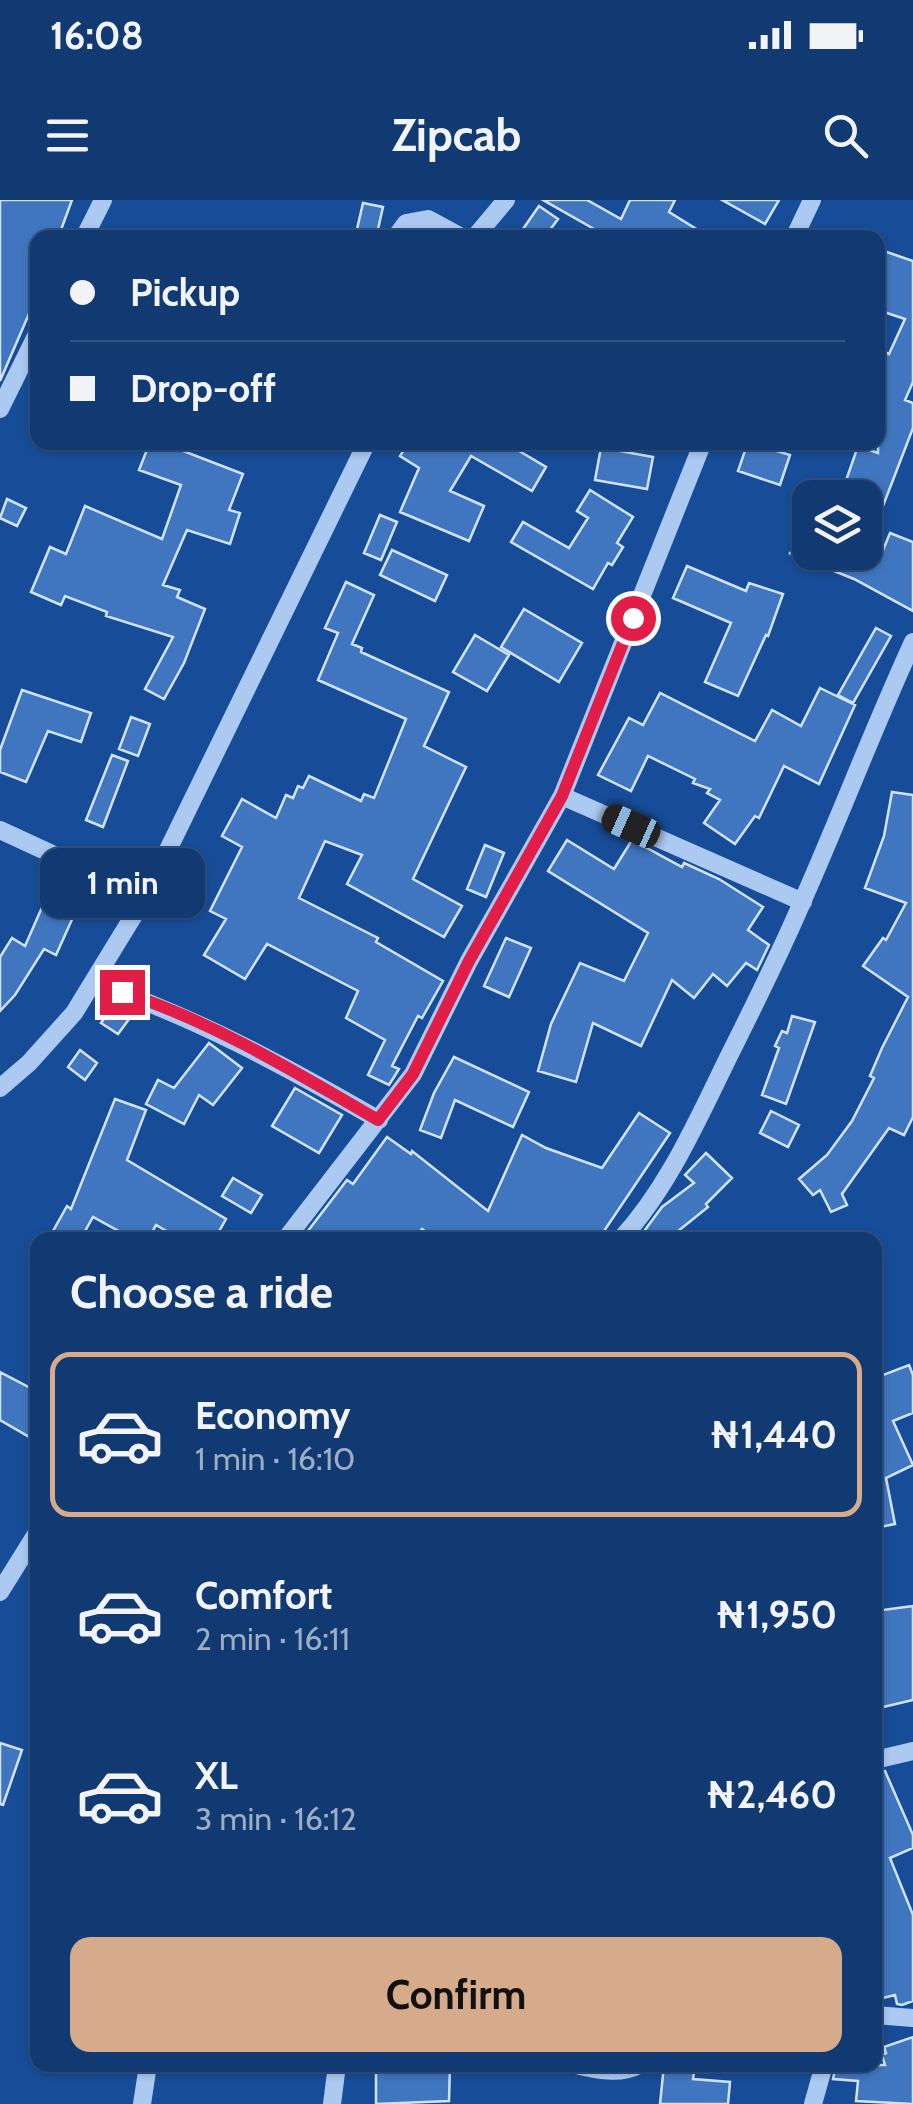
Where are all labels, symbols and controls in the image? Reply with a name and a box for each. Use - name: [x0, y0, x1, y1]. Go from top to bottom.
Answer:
- text: 16:08: [50, 12, 144, 59]
- icon: menu: [40, 108, 95, 163]
- text: Zipcab: [392, 108, 521, 162]
- icon: search: [818, 108, 873, 163]
- text: Pickup: [130, 269, 240, 316]
- text: Drop-off: [130, 365, 276, 412]
- map controls: [792, 480, 882, 570]
- button: layers: [792, 480, 882, 570]
- route start: [611, 596, 656, 641]
- car: [597, 800, 665, 852]
- callout: 1 min: [39, 847, 204, 917]
- text: 1 min: [86, 863, 159, 902]
- route end: [100, 970, 145, 1015]
- text: Choose a ride: [70, 1265, 333, 1319]
- icon: car: [75, 1390, 165, 1480]
- text: Economy: [195, 1392, 350, 1439]
- text: ₦1,440: [709, 1411, 837, 1458]
- text: 1 min · 16:10: [195, 1439, 355, 1478]
- icon: car: [75, 1570, 165, 1660]
- text: Comfort: [195, 1572, 332, 1619]
- text: ₦1,950: [715, 1591, 837, 1638]
- text: 2 min · 16:11: [195, 1619, 350, 1658]
- icon: car: [75, 1750, 165, 1840]
- text: XL: [195, 1752, 238, 1799]
- text: ₦2,460: [706, 1771, 837, 1818]
- text: 3 min · 16:12: [195, 1799, 357, 1838]
- button: Confirm: [70, 1937, 842, 2052]

